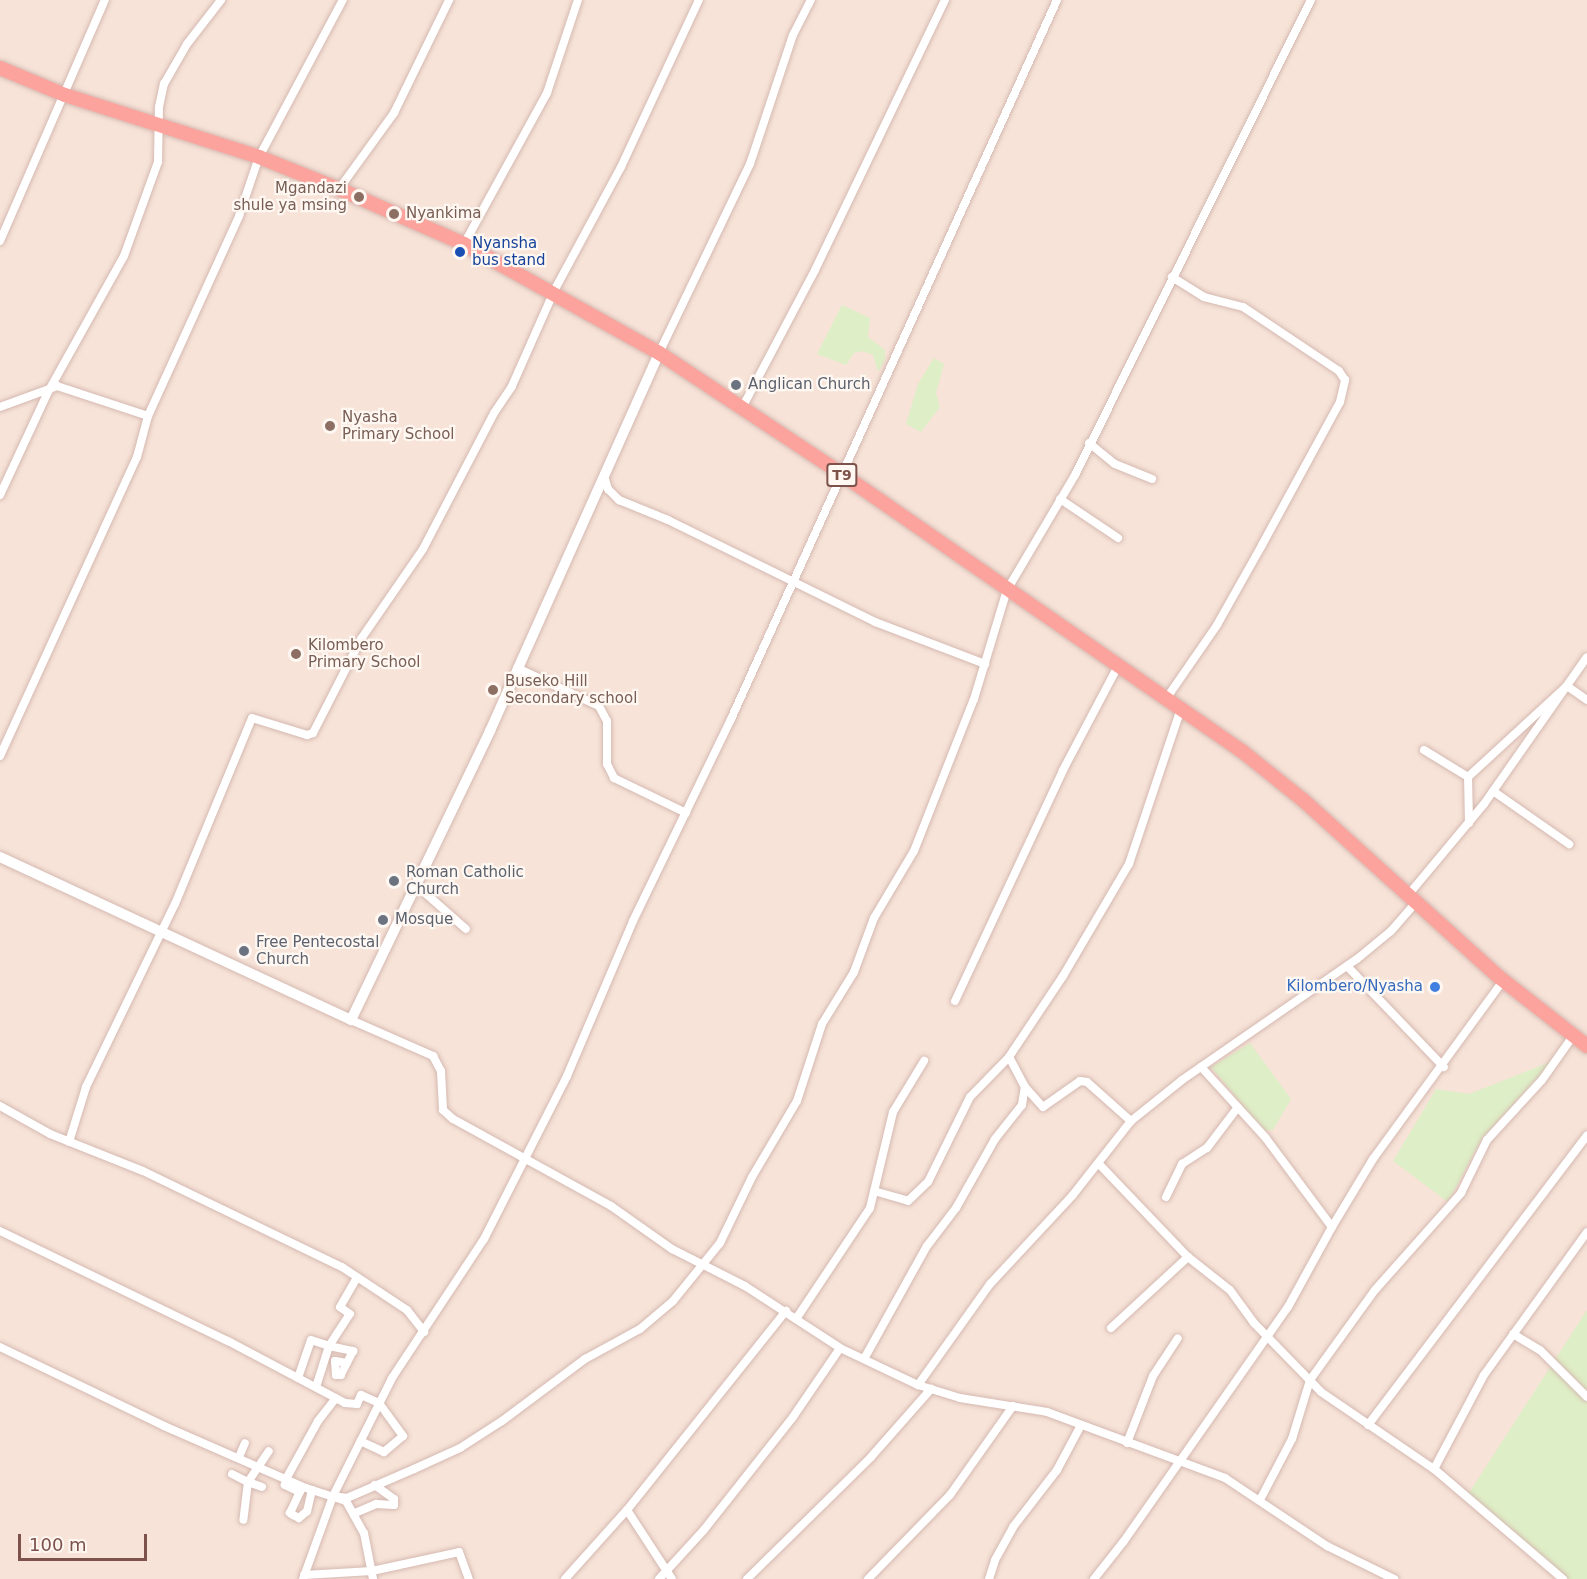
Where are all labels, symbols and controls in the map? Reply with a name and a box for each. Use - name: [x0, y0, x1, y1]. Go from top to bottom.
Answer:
- place label: Mgandazi shule ya msing: [234, 179, 347, 214]
- marker: Mgandazi shule ya msing: [352, 190, 366, 204]
- place label: Nyankima: [406, 205, 481, 223]
- marker: Nyankima: [387, 207, 401, 221]
- place label: Nyansha bus stand: [472, 234, 546, 269]
- marker: Nyansha bus stand: [453, 245, 467, 259]
- place label: Anglican Church: [748, 376, 870, 394]
- marker: Anglican Church: [729, 378, 743, 392]
- place label: Nyasha Primary School: [342, 408, 455, 443]
- marker: Nyasha Primary School: [323, 419, 337, 433]
- road number: T9: [826, 464, 858, 486]
- place label: Kilombero Primary School: [308, 636, 421, 671]
- marker: Kilombero Primary School: [289, 647, 303, 661]
- place label: Buseko Hill Secondary school: [505, 672, 637, 707]
- marker: Buseko Hill Secondary school: [486, 683, 500, 697]
- place label: Roman Catholic Church: [406, 863, 524, 898]
- marker: Roman Catholic Church: [387, 874, 401, 888]
- place label: Mosque: [395, 911, 453, 929]
- marker: Mosque: [376, 913, 390, 927]
- place label: Free Pentecostal Church: [256, 933, 379, 968]
- marker: Free Pentecostal Church: [237, 944, 251, 958]
- place label: Kilombero/Nyasha: [1286, 978, 1423, 996]
- marker: Kilombero/Nyasha: [1428, 980, 1442, 994]
- scale bar: [21, 1522, 150, 1560]
- text: 100 m: [29, 1534, 87, 1555]

